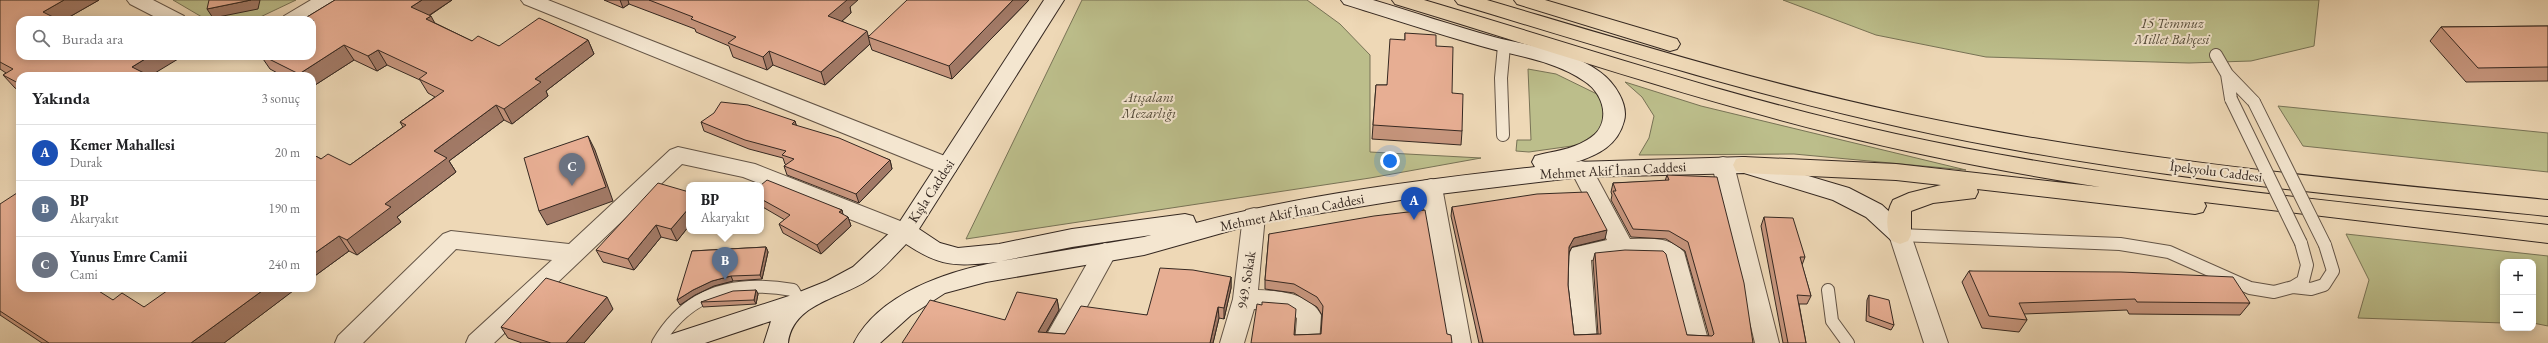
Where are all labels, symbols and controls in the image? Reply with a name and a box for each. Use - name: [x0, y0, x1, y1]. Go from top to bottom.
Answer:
- park label: 15 Temmuz Millet Bahçesi: [2133, 14, 2211, 48]
- search box: [16, 16, 316, 60]
- icon: search: [30, 27, 52, 49]
- text: Burada ara: [62, 29, 123, 48]
- text: Yakında: [32, 87, 90, 109]
- park label: Atışalanı Mezarlığı: [1121, 88, 1176, 122]
- text: 3 sonuç: [262, 90, 300, 107]
- text: Kemer Mahallesi: [70, 135, 175, 154]
- text: A: [40, 144, 50, 161]
- text: 20 m: [275, 144, 300, 161]
- your location: [1380, 151, 1400, 171]
- pin: C: [559, 153, 585, 186]
- text: Durak: [70, 154, 102, 171]
- street label: Kışla Caddesi: [904, 155, 959, 226]
- street label: İpekyolu Caddesi: [2169, 156, 2264, 186]
- street label: Mehmet Akif İnan Caddesi: [1539, 157, 1687, 183]
- popup: [686, 182, 764, 234]
- pin: A: [1401, 187, 1427, 220]
- street label: Mehmet Akif İnan Caddesi: [1218, 189, 1366, 235]
- text: BP: [701, 190, 719, 209]
- text: BP: [70, 191, 89, 210]
- text: B: [41, 200, 49, 217]
- text: 190 m: [269, 200, 300, 217]
- text: Akaryakıt: [701, 209, 749, 226]
- text: Akaryakıt: [70, 210, 119, 227]
- text: Yunus Emre Camii: [70, 247, 187, 266]
- pin: B: [712, 247, 738, 280]
- street label: 949. Sokak: [1233, 249, 1260, 310]
- text: C: [40, 256, 50, 273]
- text: 240 m: [269, 256, 300, 273]
- map controls: [2500, 259, 2536, 331]
- button: +: [2500, 259, 2536, 295]
- text: Cami: [70, 266, 98, 283]
- button: −: [2500, 295, 2536, 331]

